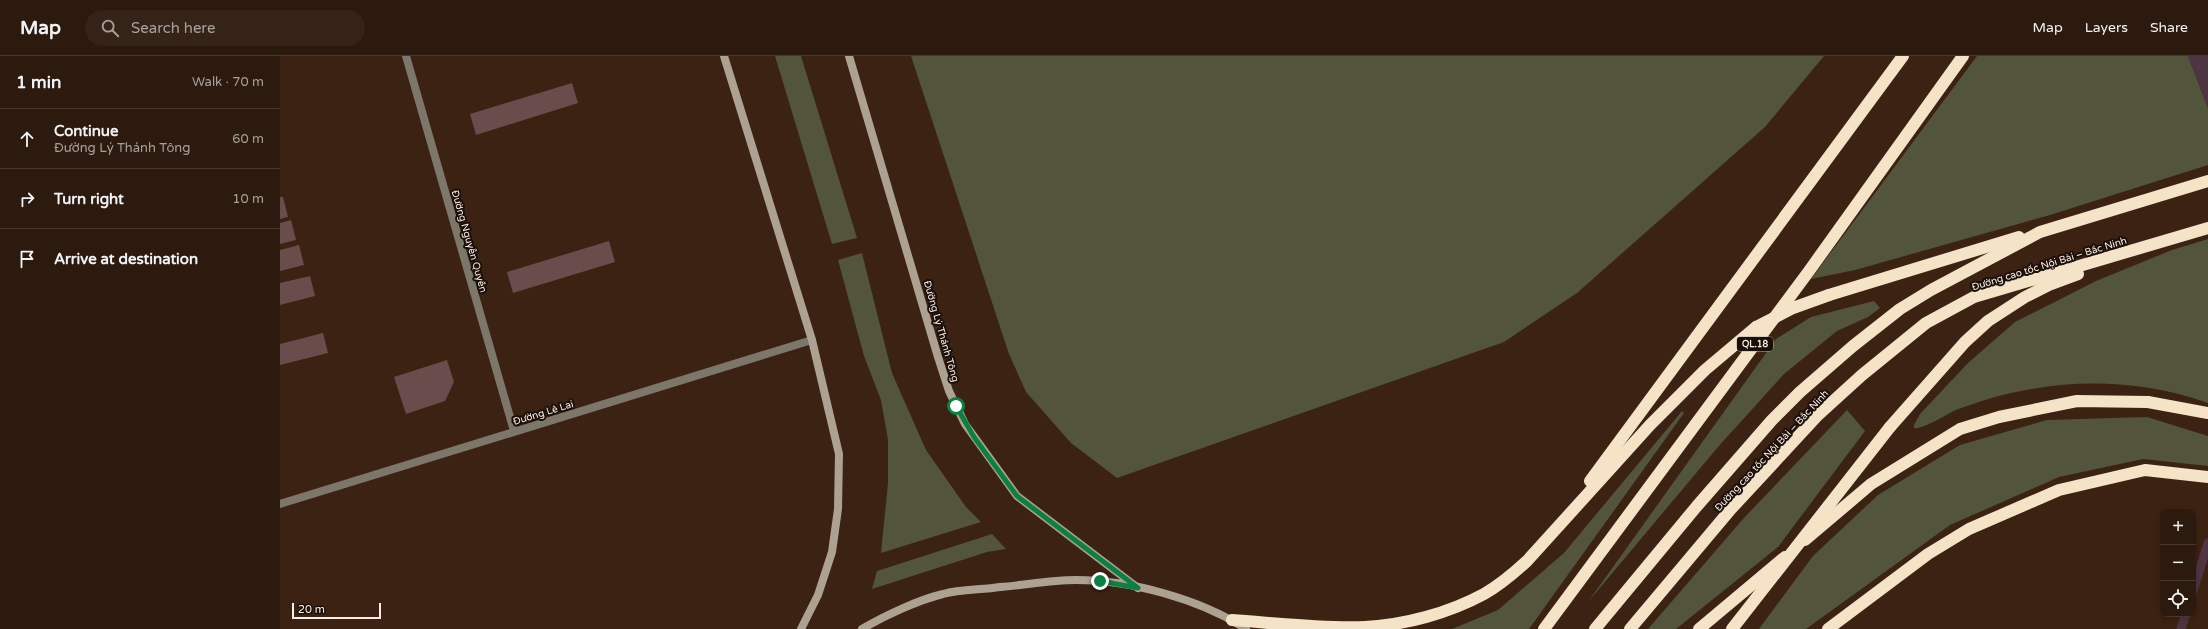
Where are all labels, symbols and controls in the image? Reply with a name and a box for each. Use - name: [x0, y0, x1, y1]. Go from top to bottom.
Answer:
- search box: [85, 10, 365, 46]
- text: Map: [20, 17, 61, 39]
- icon: search: [99, 17, 121, 39]
- text: Search here: [131, 19, 215, 37]
- text: Map: [2033, 19, 2063, 36]
- text: Layers: [2085, 19, 2128, 36]
- text: Share: [2150, 19, 2188, 36]
- text: 1 min: [16, 72, 61, 93]
- text: Walk · 70 m: [192, 74, 264, 90]
- text: Continue: [54, 122, 118, 140]
- icon: ahead: [16, 128, 38, 150]
- text: 60 m: [232, 131, 264, 147]
- text: Đường Lý Thánh Tông: [54, 140, 190, 156]
- icon: right: [16, 188, 38, 210]
- street label: Đường Nguyễn Quyền: [449, 189, 489, 294]
- text: Turn right: [54, 190, 124, 208]
- text: 10 m: [232, 191, 264, 207]
- street label: Đường cao tốc Nội Bài – Bắc Ninh: [1970, 235, 2128, 293]
- icon: arrive: [16, 248, 38, 270]
- text: Arrive at destination: [54, 250, 198, 268]
- street label: Đường Lý Thánh Tông: [921, 279, 961, 383]
- road number: QL.18: [1737, 337, 1773, 351]
- street label: Đường cao tốc Nội Bài – Bắc Ninh: [1712, 388, 1831, 514]
- route start: [947, 397, 965, 415]
- street label: Đường Lê Lai: [512, 398, 575, 428]
- map controls: [2160, 509, 2196, 617]
- button: +: [2160, 509, 2196, 545]
- button: −: [2160, 545, 2196, 581]
- route end: [1091, 572, 1109, 590]
- button: locate: [2160, 581, 2196, 617]
- scale bar: [292, 601, 381, 620]
- text: 20 m: [298, 603, 325, 616]

